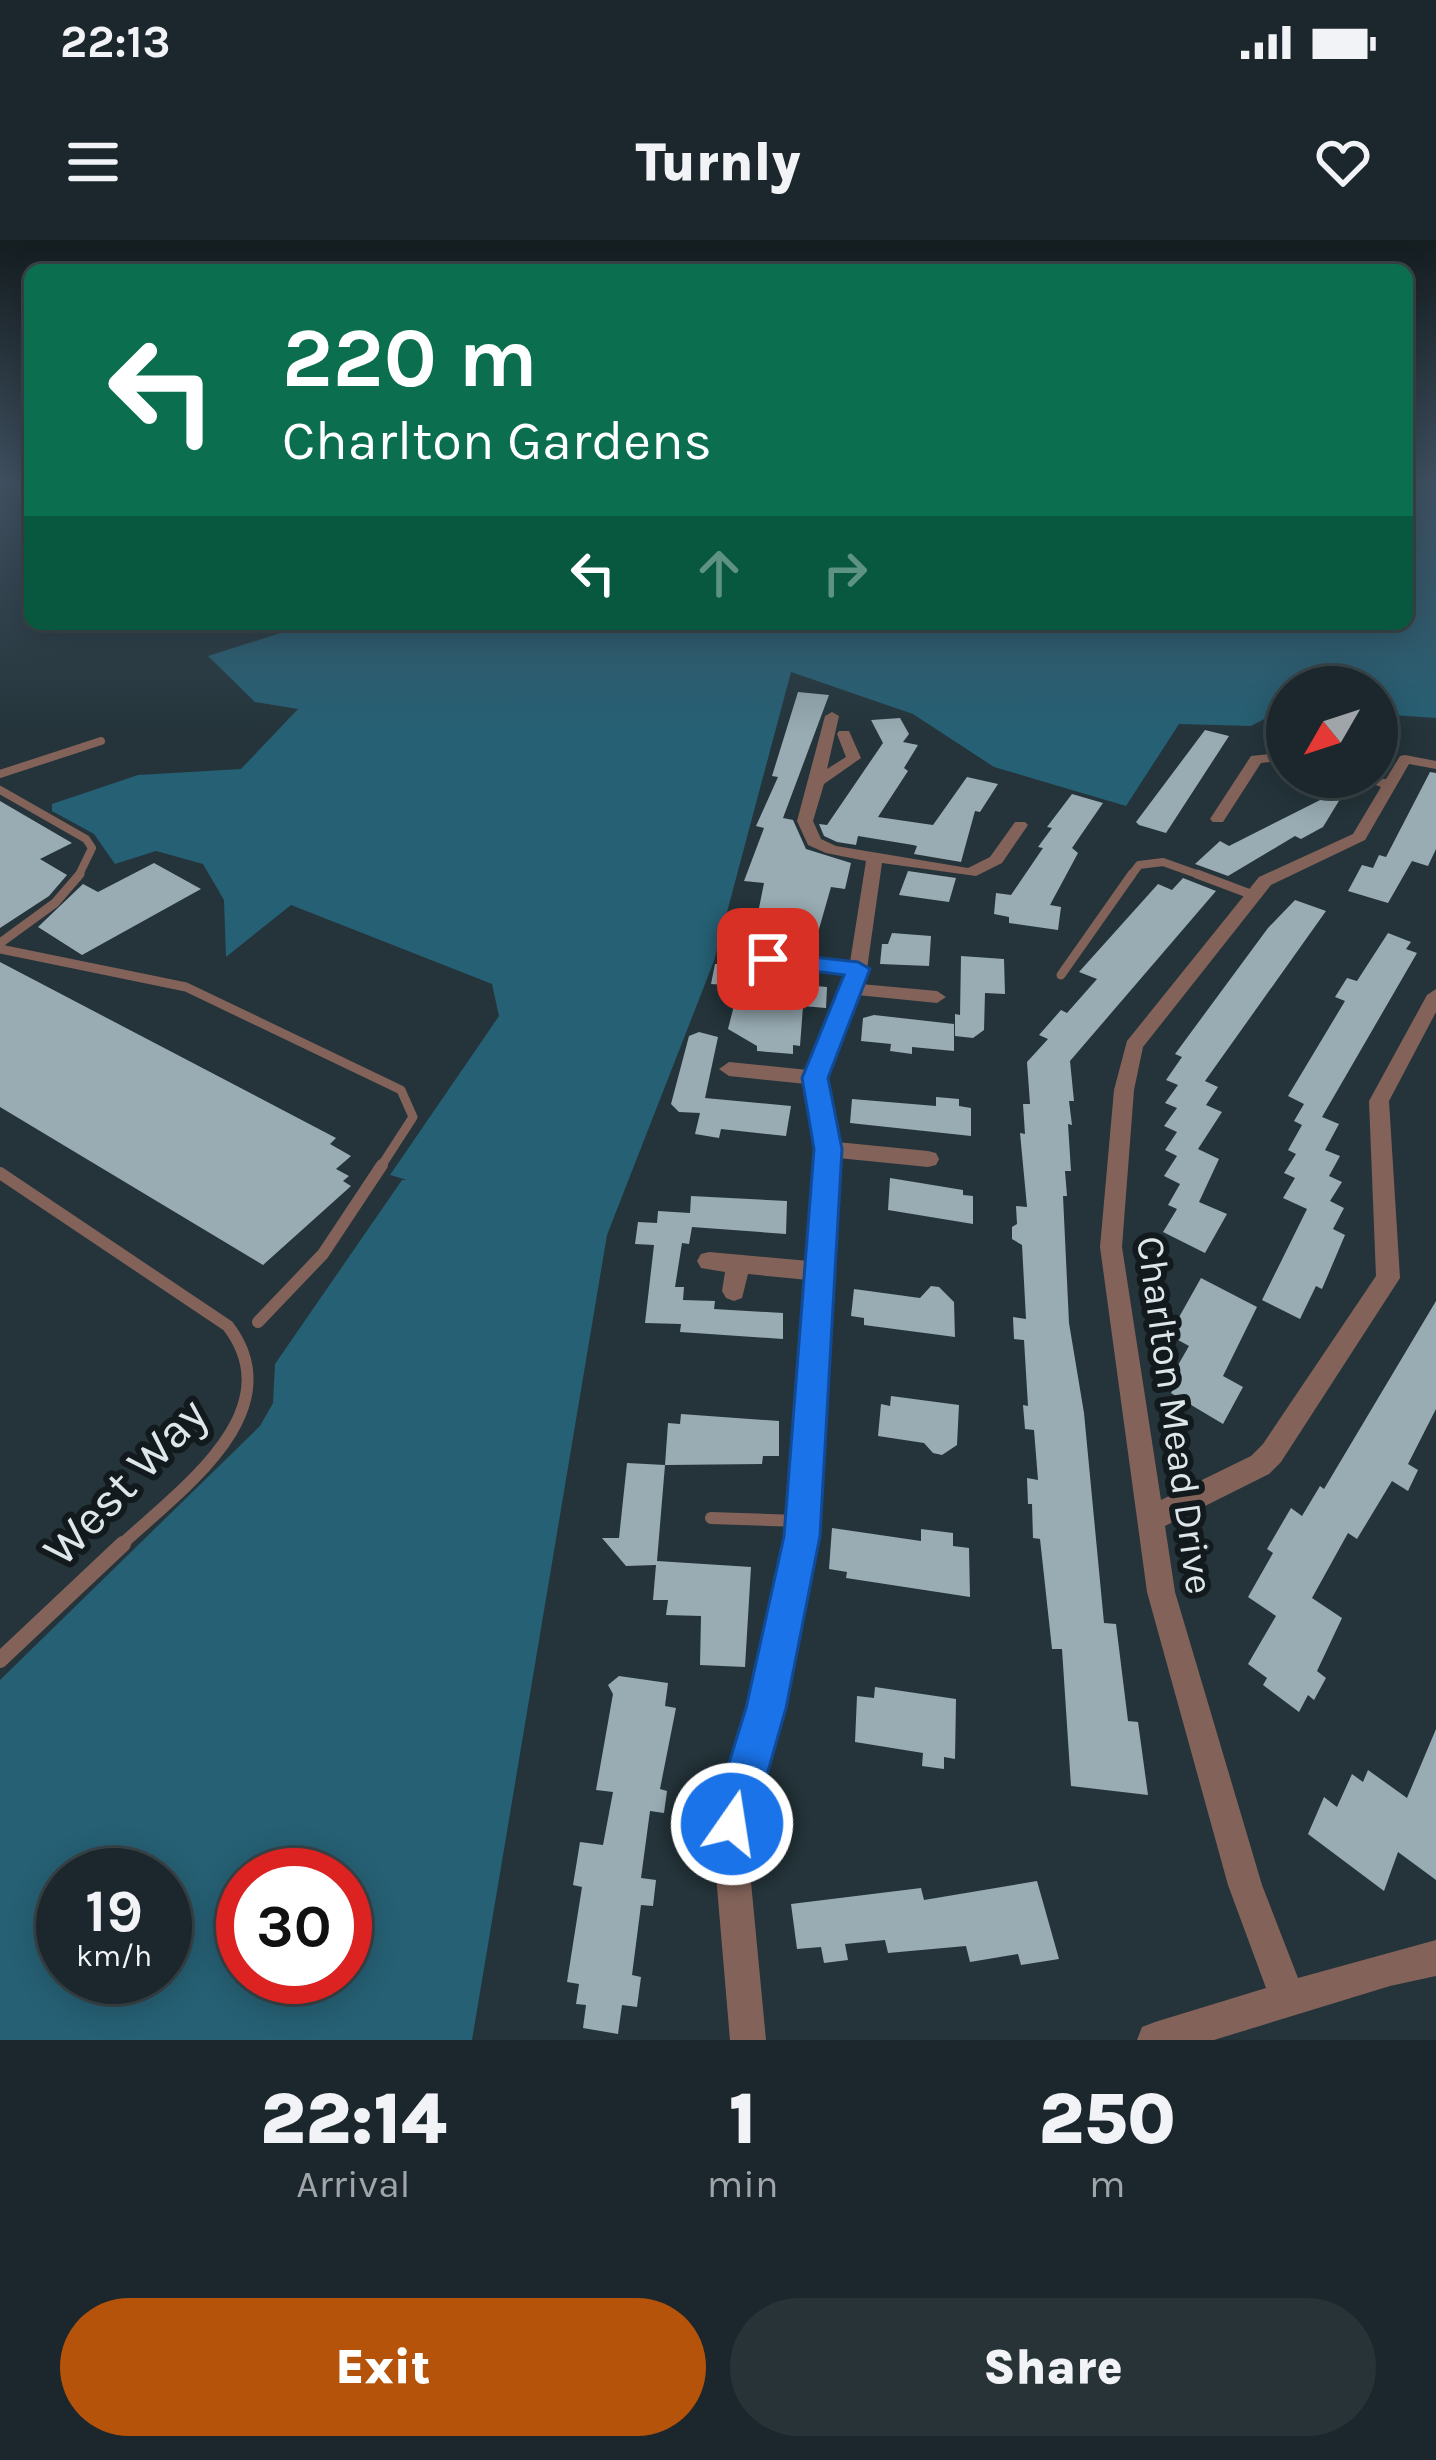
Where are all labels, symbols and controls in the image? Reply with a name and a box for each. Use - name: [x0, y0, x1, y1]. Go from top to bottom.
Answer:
- text: 22:13: [60, 16, 171, 68]
- icon: menu: [60, 129, 126, 195]
- icon: heart: [1310, 129, 1376, 195]
- text: Turnly: [635, 130, 801, 194]
- text: 220 m: [282, 309, 538, 407]
- icon: left: [84, 312, 240, 468]
- text: Charlton Gardens: [282, 409, 712, 473]
- icon: left: [560, 540, 626, 606]
- icon: ahead: [686, 540, 752, 606]
- icon: right: [812, 540, 878, 606]
- north arrow: [1266, 666, 1398, 798]
- map controls: [1266, 666, 1398, 798]
- pin: [717, 908, 819, 1010]
- icon: arrive: [735, 926, 801, 992]
- street label: Charlton Mead Drive: [1127, 1233, 1223, 1597]
- street label: West Way: [31, 1386, 219, 1578]
- position arrow: [669, 1761, 795, 1887]
- speed limit sign: 30: [216, 1848, 372, 2004]
- text: 19: [85, 1876, 143, 1946]
- text: km/h: [76, 1938, 152, 1974]
- text: 22:14: [260, 2077, 447, 2161]
- text: 1: [729, 2077, 757, 2161]
- text: 250: [1039, 2077, 1176, 2161]
- text: Arrival: [296, 2161, 411, 2207]
- text: min: [707, 2161, 779, 2207]
- text: m: [1089, 2161, 1125, 2207]
- button: Exit: [60, 2298, 706, 2436]
- button: Share: [730, 2298, 1376, 2436]

